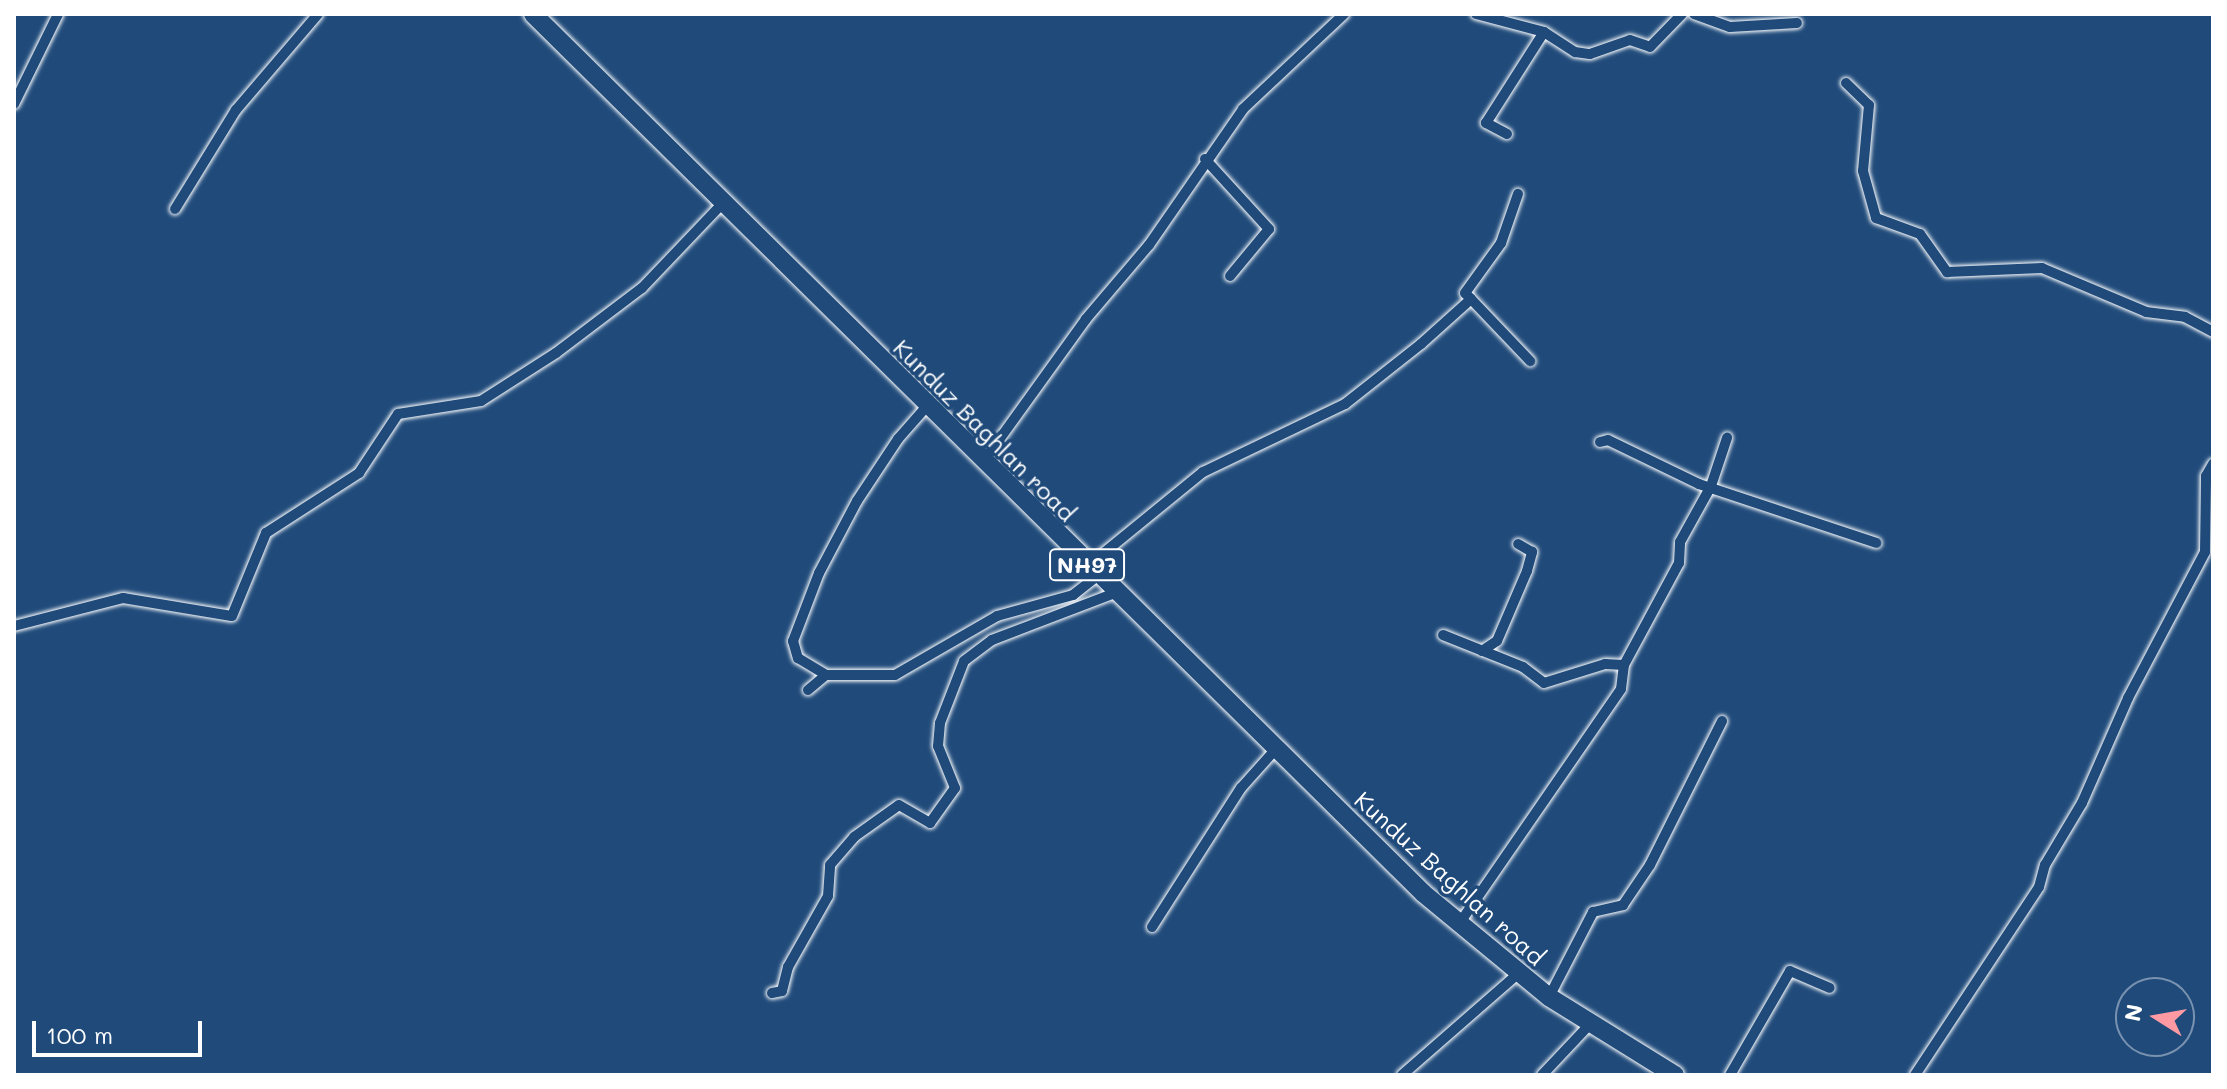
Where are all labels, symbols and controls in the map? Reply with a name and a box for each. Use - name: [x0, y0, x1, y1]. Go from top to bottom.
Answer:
- street label: Kunduz Baghlan road: [888, 333, 1082, 527]
- road number: NH97: [1049, 547, 1125, 583]
- street label: Kunduz Baghlan road: [1349, 785, 1551, 971]
- north arrow: [2115, 977, 2195, 1057]
- text: N: [2117, 1002, 2149, 1024]
- scale bar: [36, 1005, 206, 1055]
- text: 100 m: [46, 1019, 113, 1050]

